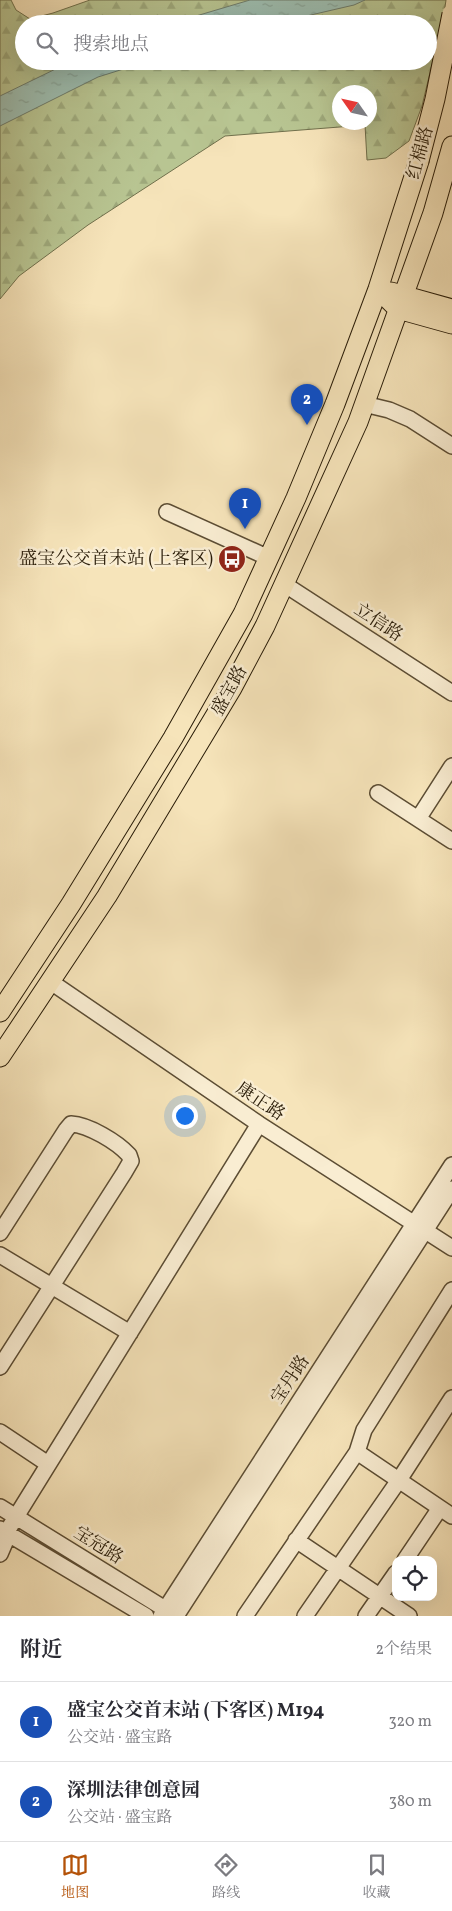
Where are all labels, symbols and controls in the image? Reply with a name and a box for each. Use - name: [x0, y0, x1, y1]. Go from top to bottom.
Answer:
- search box: [15, 15, 437, 70]
- icon: search: [33, 29, 61, 57]
- text: 搜索地点: [73, 32, 149, 58]
- north arrow: [332, 85, 377, 130]
- street label: 红棉路: [402, 124, 440, 182]
- pin: 2: [291, 384, 323, 425]
- pin: 1: [229, 488, 261, 529]
- bus stop icon: 盛宝公交首末站 (上客区): [217, 544, 247, 574]
- place label: 盛宝公交首末站 (上客区): [19, 547, 213, 572]
- street label: 立信路: [349, 598, 407, 648]
- street label: 盛宝路: [206, 661, 254, 721]
- street label: 康正路: [231, 1077, 289, 1127]
- your location: [172, 1103, 198, 1129]
- street label: 宝丹路: [266, 1351, 316, 1409]
- street label: 宝冠路: [68, 1521, 128, 1571]
- map controls: [392, 1556, 437, 1601]
- button: locate: [392, 1556, 437, 1601]
- text: 附近: [20, 1636, 62, 1665]
- text: 2个结果: [375, 1639, 432, 1661]
- text: 盛宝公交首末站 (下客区) M194: [67, 1698, 325, 1724]
- text: 1: [33, 1711, 39, 1733]
- text: 320 m: [388, 1711, 432, 1733]
- text: 公交站 · 盛宝路: [67, 1727, 173, 1749]
- text: 深圳法律创意园: [67, 1778, 200, 1804]
- text: 2: [32, 1791, 40, 1813]
- text: 380 m: [389, 1791, 432, 1813]
- text: 公交站 · 盛宝路: [67, 1807, 173, 1829]
- tab: 地图: [61, 1851, 89, 1903]
- tab: 路线: [212, 1851, 240, 1903]
- tab: 收藏: [363, 1851, 391, 1903]

